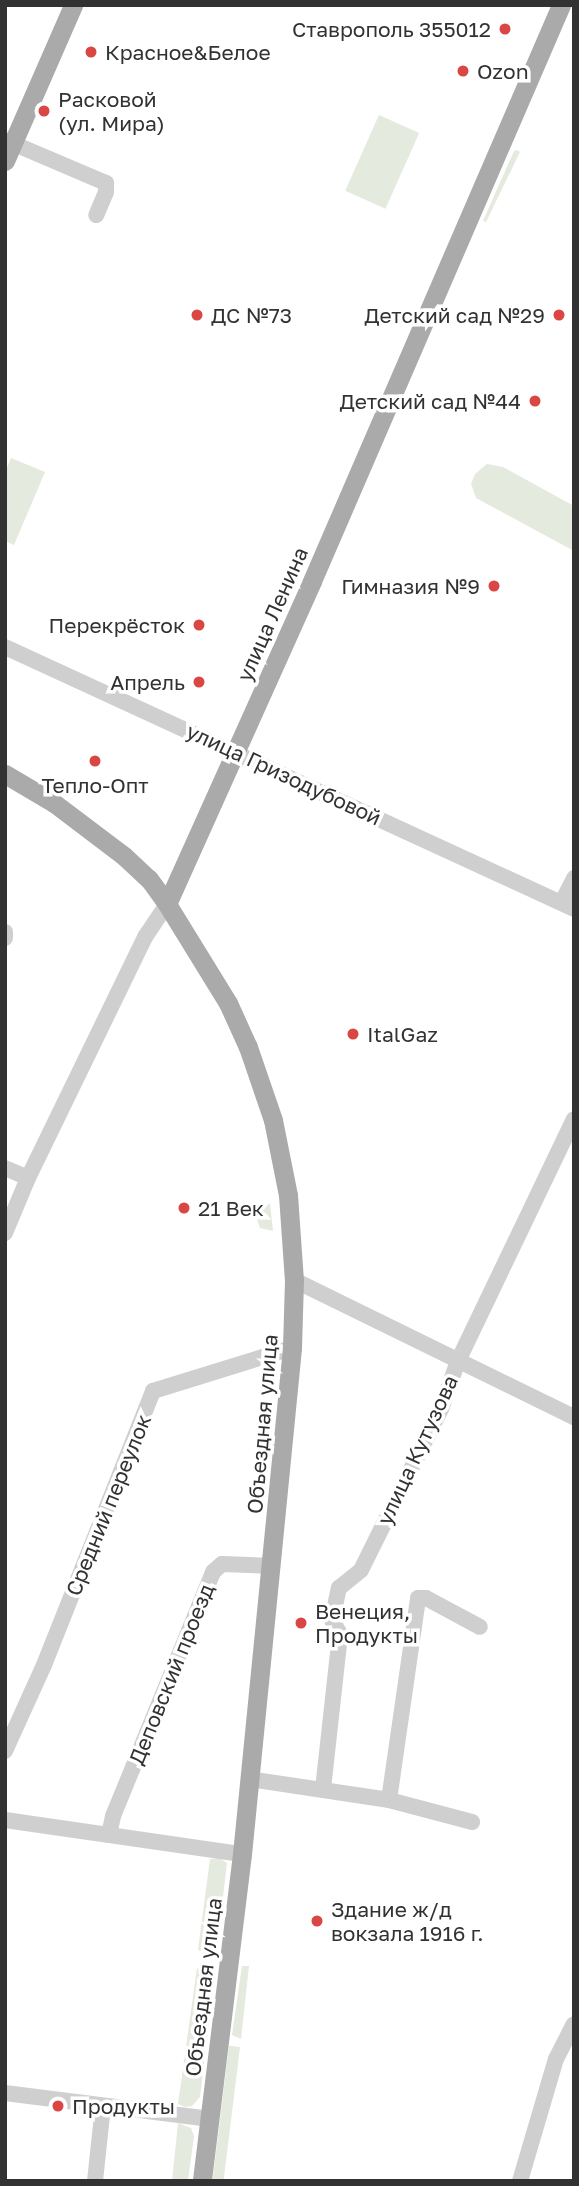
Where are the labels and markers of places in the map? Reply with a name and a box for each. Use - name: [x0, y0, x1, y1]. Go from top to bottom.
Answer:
- place label: Ставрополь 355012: [292, 16, 491, 42]
- marker: Ставрополь 355012: [497, 21, 513, 37]
- place label: Красное&Белое: [105, 39, 271, 65]
- marker: Красное&Белое: [83, 44, 99, 60]
- place label: Ozon: [477, 58, 529, 84]
- marker: Ozon: [455, 63, 471, 79]
- place label: Расковой (ул. Мира): [58, 86, 165, 136]
- marker: Расковой (ул. Мира): [36, 103, 52, 119]
- place label: ДС №73: [211, 302, 292, 328]
- place label: Детский сад №29: [364, 302, 545, 328]
- marker: ДС №73: [189, 307, 205, 323]
- marker: Детский сад №29: [551, 307, 567, 323]
- place label: Детский сад №44: [340, 388, 521, 414]
- marker: Детский сад №44: [527, 393, 543, 409]
- place label: Гимназия №9: [341, 573, 480, 599]
- marker: Гимназия №9: [486, 578, 502, 594]
- place label: Перекрёсток: [49, 612, 185, 638]
- marker: Перекрёсток: [191, 617, 207, 633]
- place label: Апрель: [110, 669, 185, 695]
- marker: Апрель: [191, 674, 207, 690]
- marker: Тепло-Опт: [87, 753, 103, 769]
- place label: Тепло-Опт: [41, 772, 149, 798]
- place label: ItalGaz: [367, 1021, 438, 1047]
- marker: ItalGaz: [345, 1026, 361, 1042]
- place label: 21 Век: [198, 1195, 264, 1221]
- marker: 21 Век: [176, 1200, 192, 1216]
- place label: Венеция, Продукты: [315, 1598, 418, 1648]
- marker: Венеция, Продукты: [293, 1615, 309, 1631]
- place label: Здание ж/д вокзала 1916 г.: [331, 1896, 484, 1946]
- marker: Здание ж/д вокзала 1916 г.: [309, 1913, 325, 1929]
- place label: Продукты: [72, 2093, 175, 2119]
- marker: Продукты: [50, 2098, 66, 2114]

